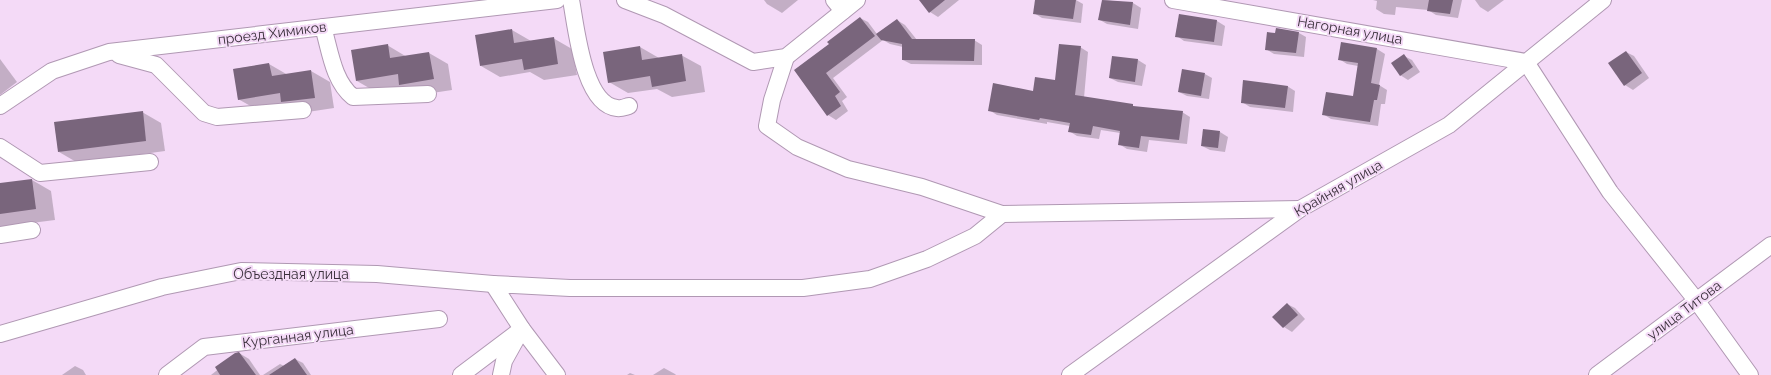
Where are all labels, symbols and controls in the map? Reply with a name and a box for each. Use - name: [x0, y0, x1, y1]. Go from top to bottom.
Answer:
- street label: Нагорная улица: [1296, 13, 1404, 47]
- street label: проезд Химиков: [217, 18, 327, 48]
- street label: Крайняя улица: [1291, 156, 1385, 220]
- street label: Объездная улица: [233, 266, 349, 282]
- street label: улица Титова: [1644, 277, 1724, 343]
- street label: Курганная улица: [241, 321, 355, 351]

